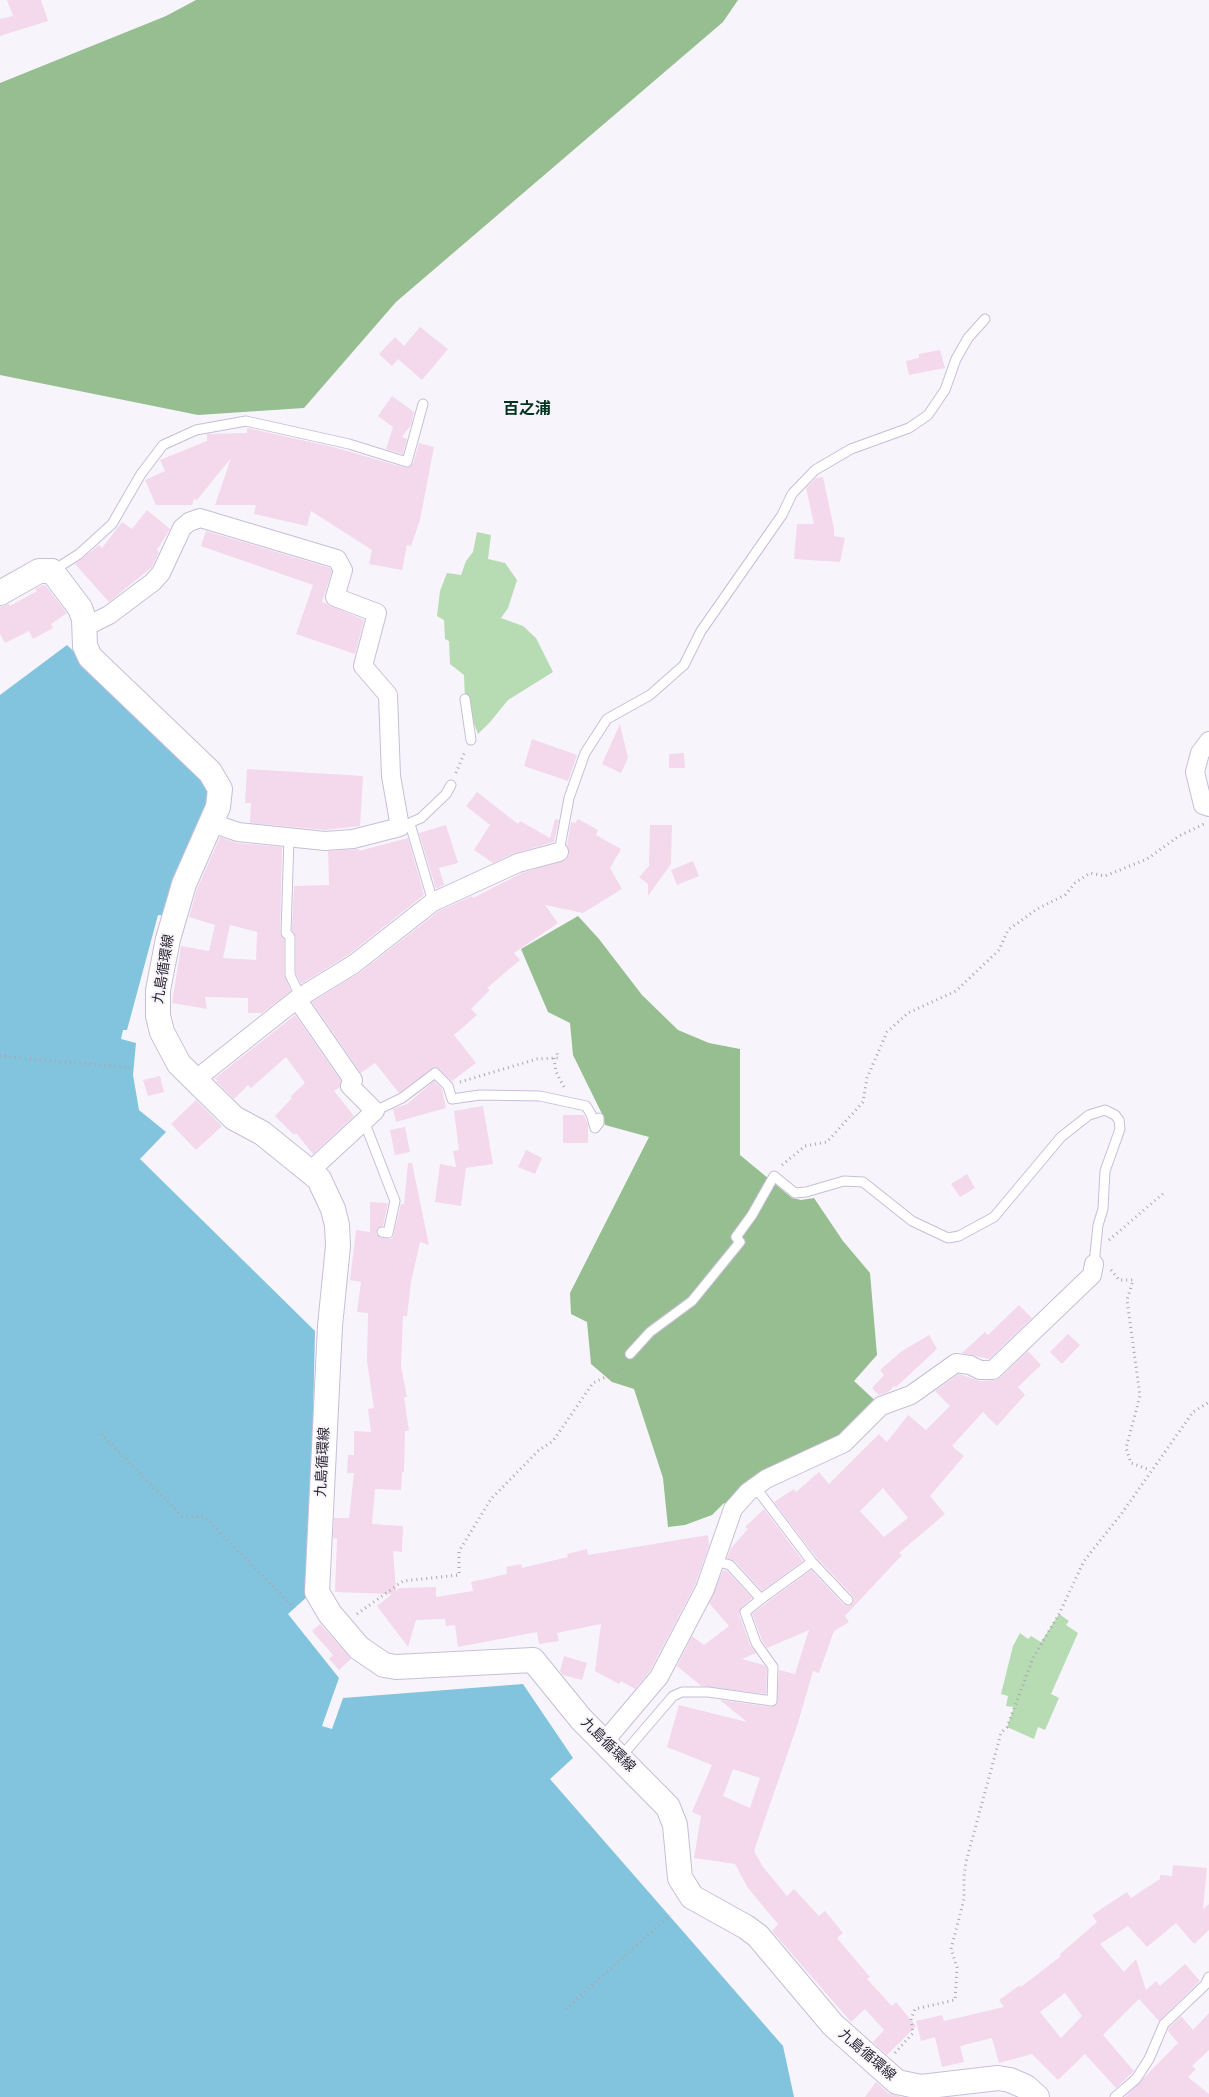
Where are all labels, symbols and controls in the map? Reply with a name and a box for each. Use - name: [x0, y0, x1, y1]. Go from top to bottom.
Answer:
- district label: 百之浦: [503, 400, 551, 420]
- street label: 九島循環線: [150, 933, 178, 1005]
- street label: 九島循環線: [313, 1427, 333, 1497]
- street label: 九島循環線: [577, 1714, 639, 1776]
- street label: 九島循環線: [835, 2026, 899, 2084]

